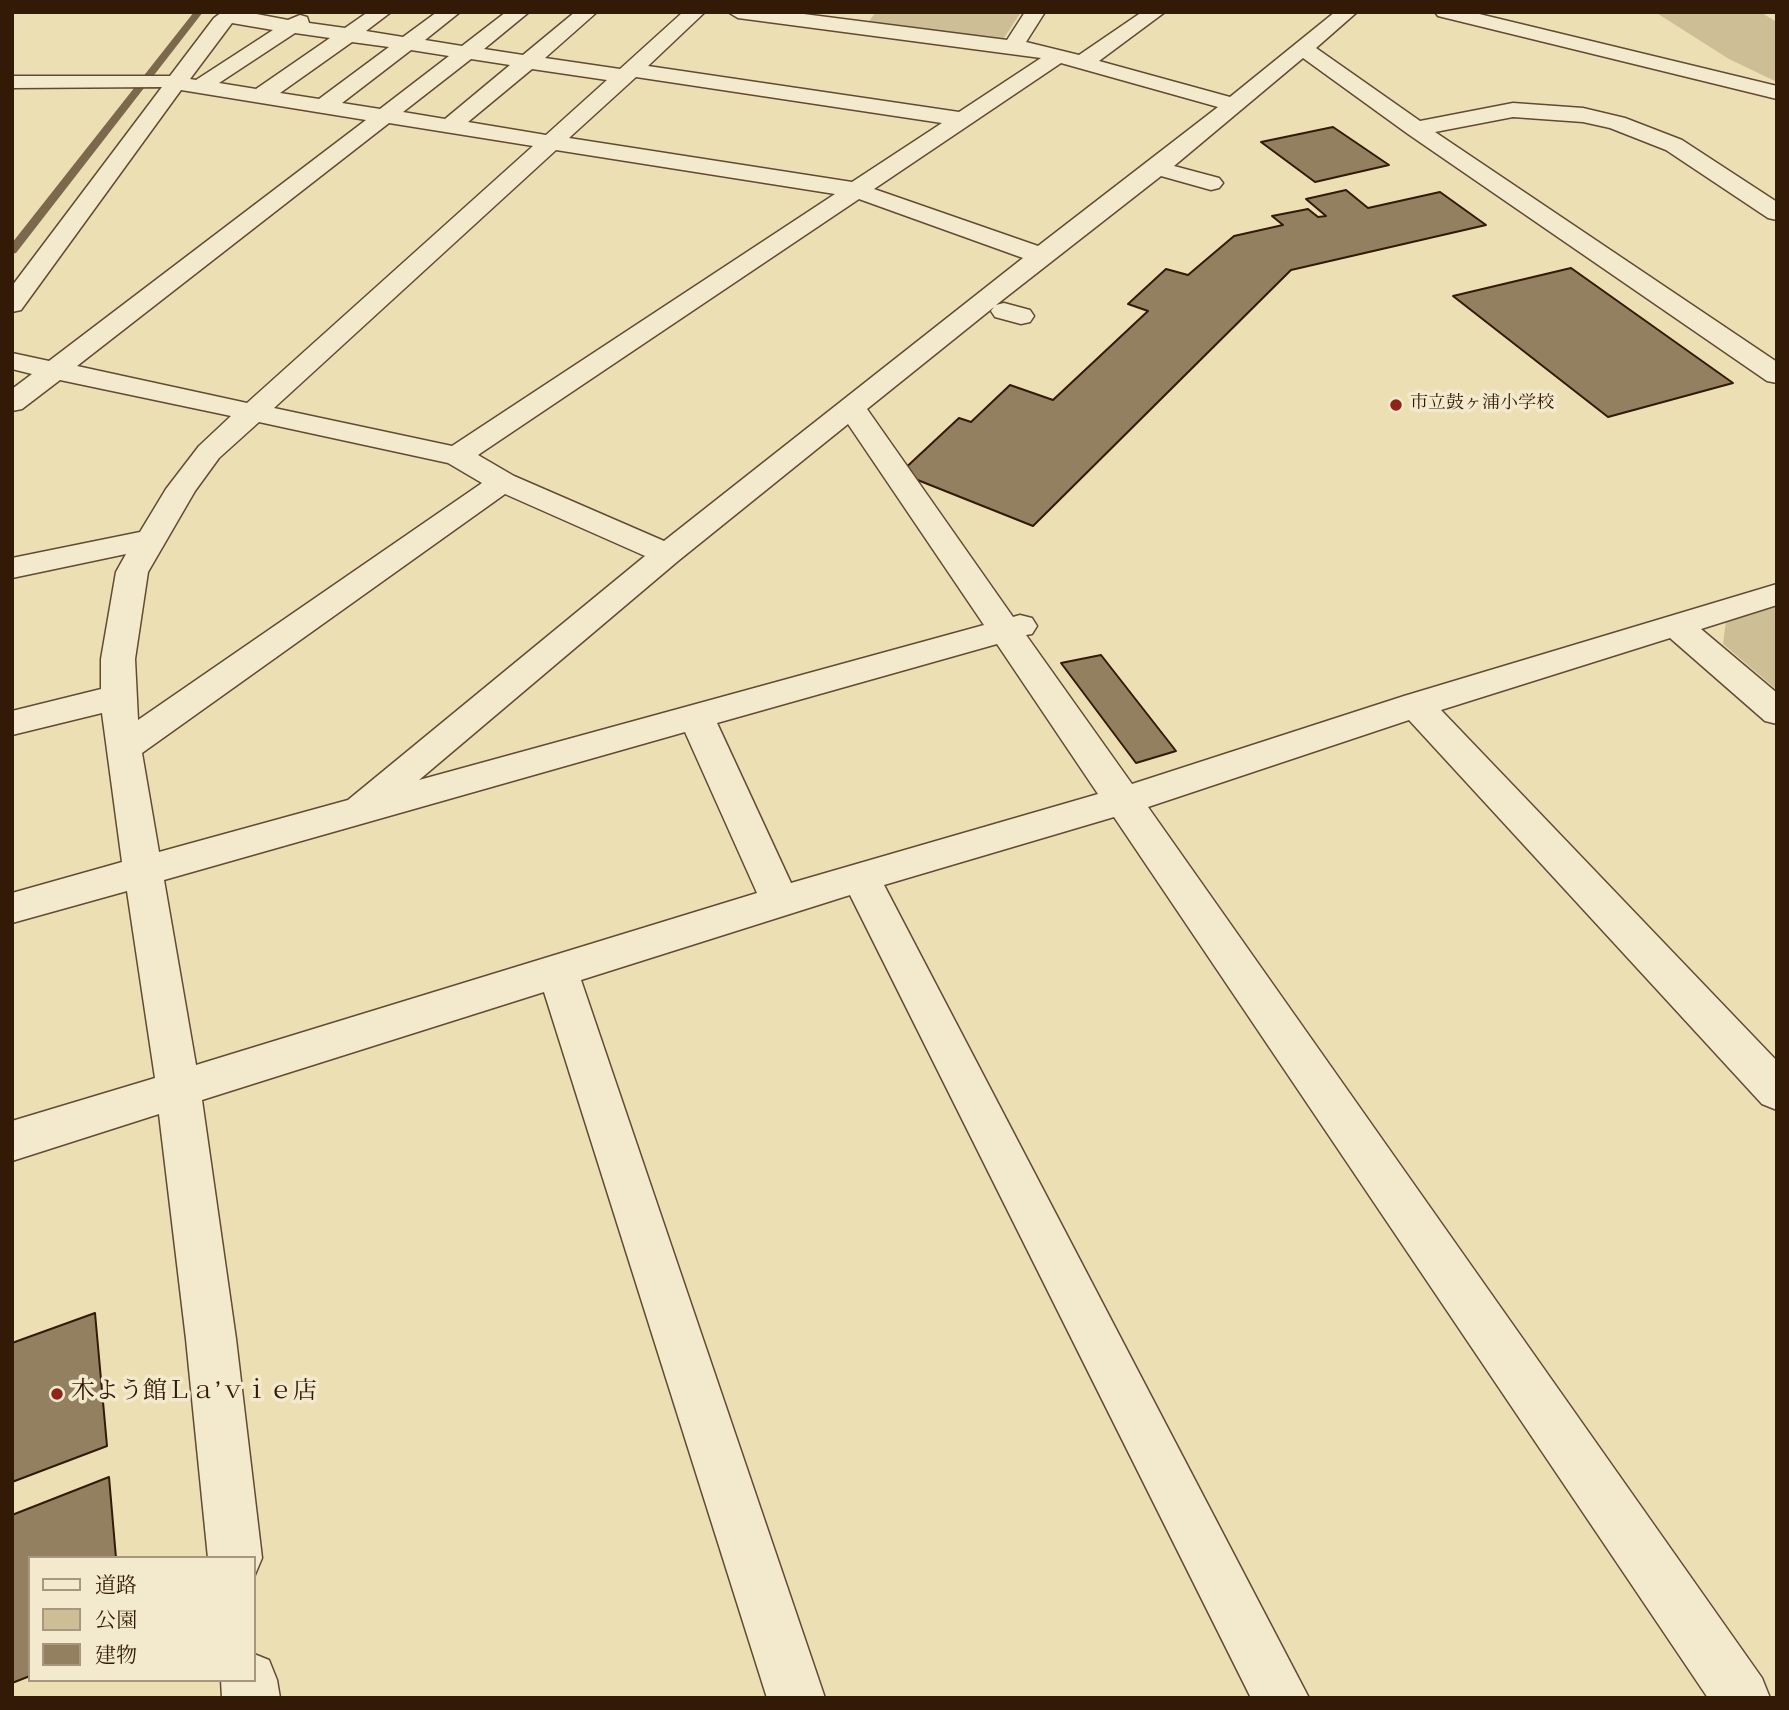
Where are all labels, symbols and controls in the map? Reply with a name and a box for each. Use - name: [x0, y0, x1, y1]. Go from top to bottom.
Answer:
- place label: 市立鼓ヶ浦小学校: [1410, 394, 1554, 416]
- marker: 市立鼓ヶ浦小学校: [1388, 397, 1404, 413]
- place label: 木よう館Ｌａ’ｖｉｅ店: [71, 1380, 317, 1408]
- marker: 木よう館Ｌａ’ｖｉｅ店: [49, 1386, 65, 1402]
- legend: [28, 1556, 256, 1682]
- text: 道路: [95, 1572, 137, 1601]
- text: 公園: [95, 1607, 137, 1636]
- text: 建物: [95, 1642, 137, 1671]

